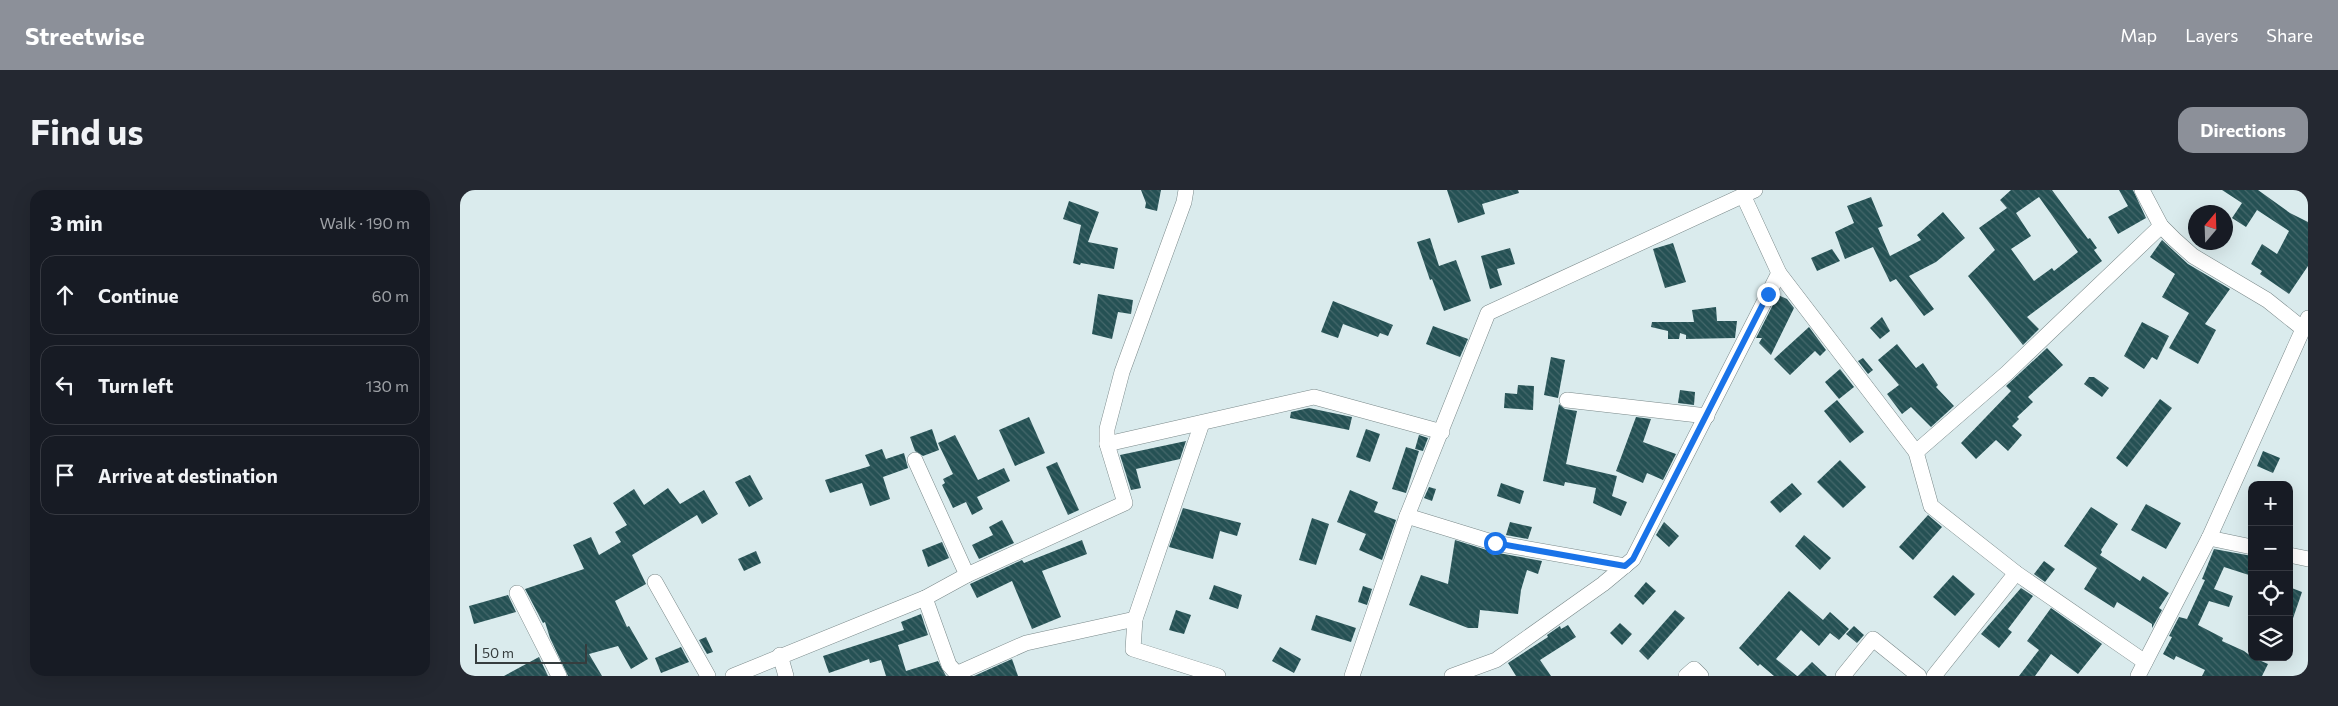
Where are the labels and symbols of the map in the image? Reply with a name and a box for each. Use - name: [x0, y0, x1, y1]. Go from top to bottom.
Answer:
- north arrow: [2188, 205, 2233, 250]
- route end: [1757, 283, 1780, 306]
- route start: [1484, 532, 1507, 555]
- scale bar: [475, 641, 588, 664]

